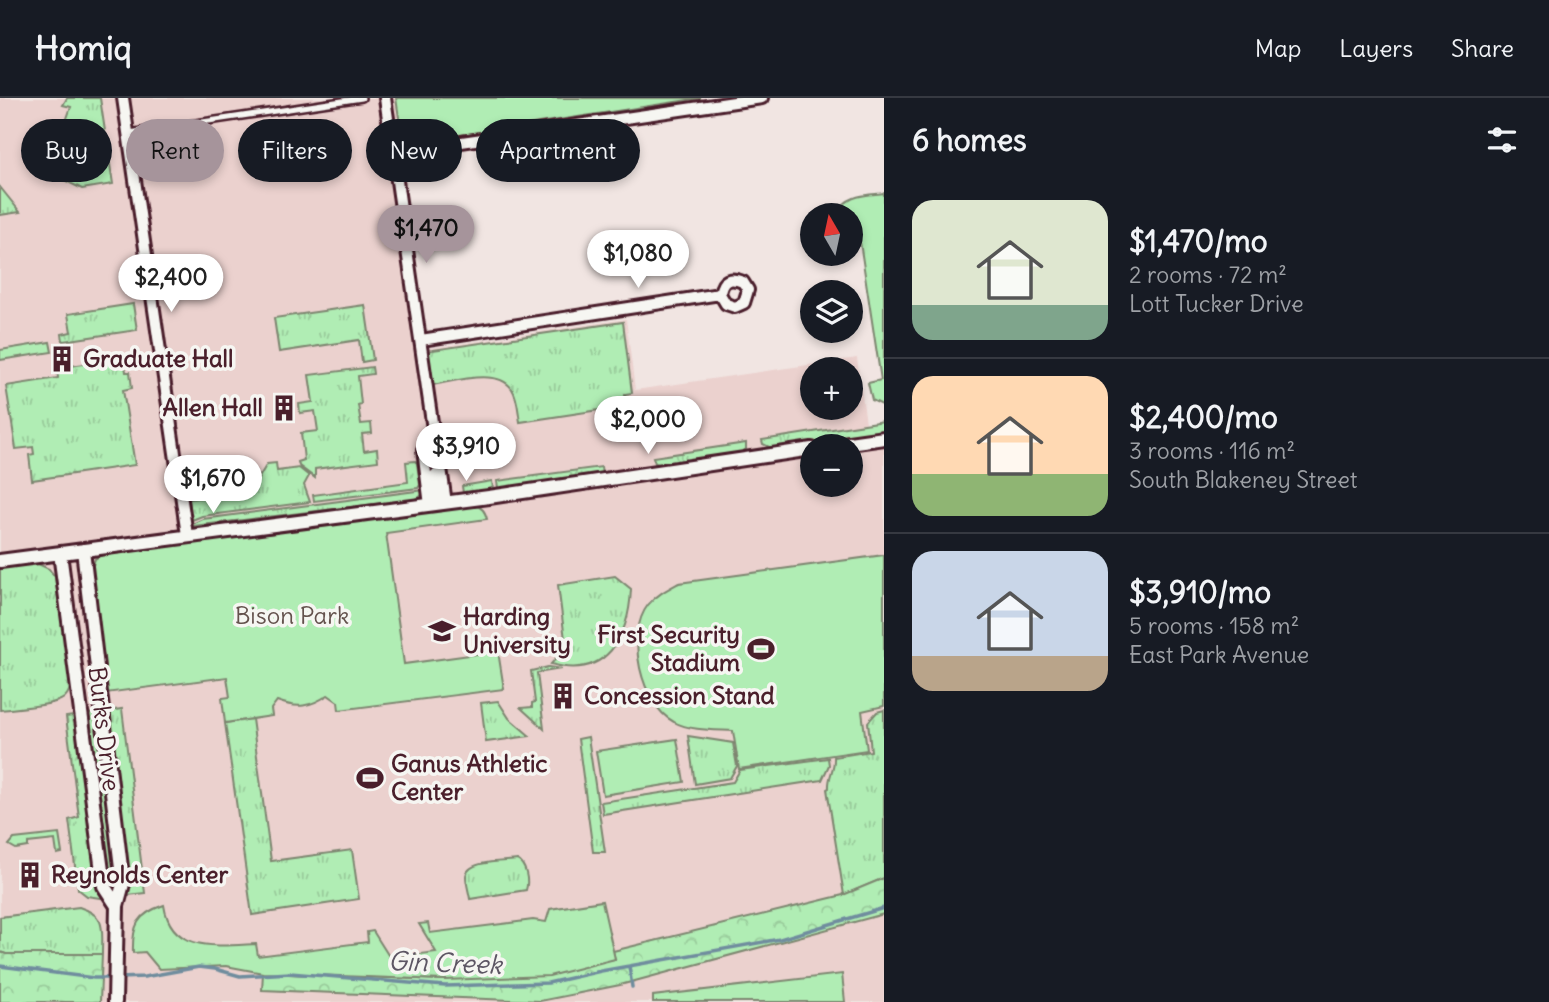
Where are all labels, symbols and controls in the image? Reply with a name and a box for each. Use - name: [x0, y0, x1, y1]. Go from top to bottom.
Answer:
- text: Homiq: [35, 27, 132, 69]
- text: Map: [1255, 33, 1301, 63]
- text: Layers: [1339, 33, 1413, 63]
- text: Share: [1451, 33, 1514, 63]
- chip: Buy: [21, 119, 112, 182]
- chip: Rent: [126, 119, 224, 182]
- chip: Filters: [238, 119, 352, 182]
- chip: New: [366, 119, 462, 182]
- chip: Apartment: [476, 119, 640, 182]
- text: 6 homes: [912, 121, 1027, 159]
- icon: filters: [1483, 121, 1521, 159]
- north arrow: [800, 203, 863, 266]
- map controls: [800, 203, 863, 497]
- pin: $1,470: [369, 206, 483, 265]
- text: $1,470: [393, 213, 459, 242]
- text: $1,470/mo: [1129, 222, 1268, 260]
- icon: home: [968, 228, 1052, 312]
- pin: $1,080: [581, 230, 695, 290]
- text: $1,080: [603, 238, 673, 267]
- pin: $2,400: [114, 254, 228, 314]
- text: 2 rooms · 72 m²: [1129, 260, 1287, 289]
- text: $2,400: [134, 262, 208, 291]
- button: layers: [800, 280, 863, 343]
- text: Lott Tucker Drive: [1129, 289, 1304, 318]
- place label: Graduate Hall: [83, 343, 233, 373]
- building icon: Graduate Hall: [47, 344, 77, 374]
- button: +: [800, 357, 863, 420]
- place label: Allen Hall: [163, 392, 263, 422]
- building icon: Allen Hall: [269, 393, 299, 423]
- pin: $2,000: [591, 396, 705, 456]
- text: $2,400/mo: [1129, 398, 1278, 436]
- text: $2,000: [610, 404, 686, 433]
- icon: home: [968, 404, 1052, 488]
- pin: $3,910: [409, 424, 523, 483]
- text: $3,910: [432, 431, 500, 460]
- button: −: [800, 434, 863, 497]
- text: 3 rooms · 116 m²: [1129, 436, 1295, 465]
- pin: $1,670: [156, 456, 270, 515]
- text: $1,670: [180, 463, 246, 492]
- text: South Blakeney Street: [1129, 465, 1358, 494]
- text: $3,910/mo: [1129, 573, 1271, 611]
- icon: home: [968, 579, 1052, 663]
- park label: Bison Park: [235, 600, 349, 630]
- place label: Harding University: [463, 601, 571, 659]
- text: 5 rooms · 158 m²: [1129, 611, 1299, 640]
- school or university icon: Harding University: [427, 616, 457, 646]
- place label: First Security Stadium: [597, 619, 740, 677]
- sports icon: First Security Stadium: [746, 634, 776, 664]
- text: East Park Avenue: [1129, 640, 1309, 669]
- street label: Burks Drive: [82, 665, 128, 793]
- place label: Concession Stand: [584, 680, 775, 710]
- building icon: Concession Stand: [548, 681, 578, 711]
- place label: Ganus Athletic Center: [391, 748, 548, 806]
- sports icon: Ganus Athletic Center: [355, 763, 385, 793]
- place label: Reynolds Center: [51, 859, 228, 889]
- building icon: Reynolds Center: [15, 860, 45, 890]
- water label: Gin Creek: [388, 944, 504, 981]

